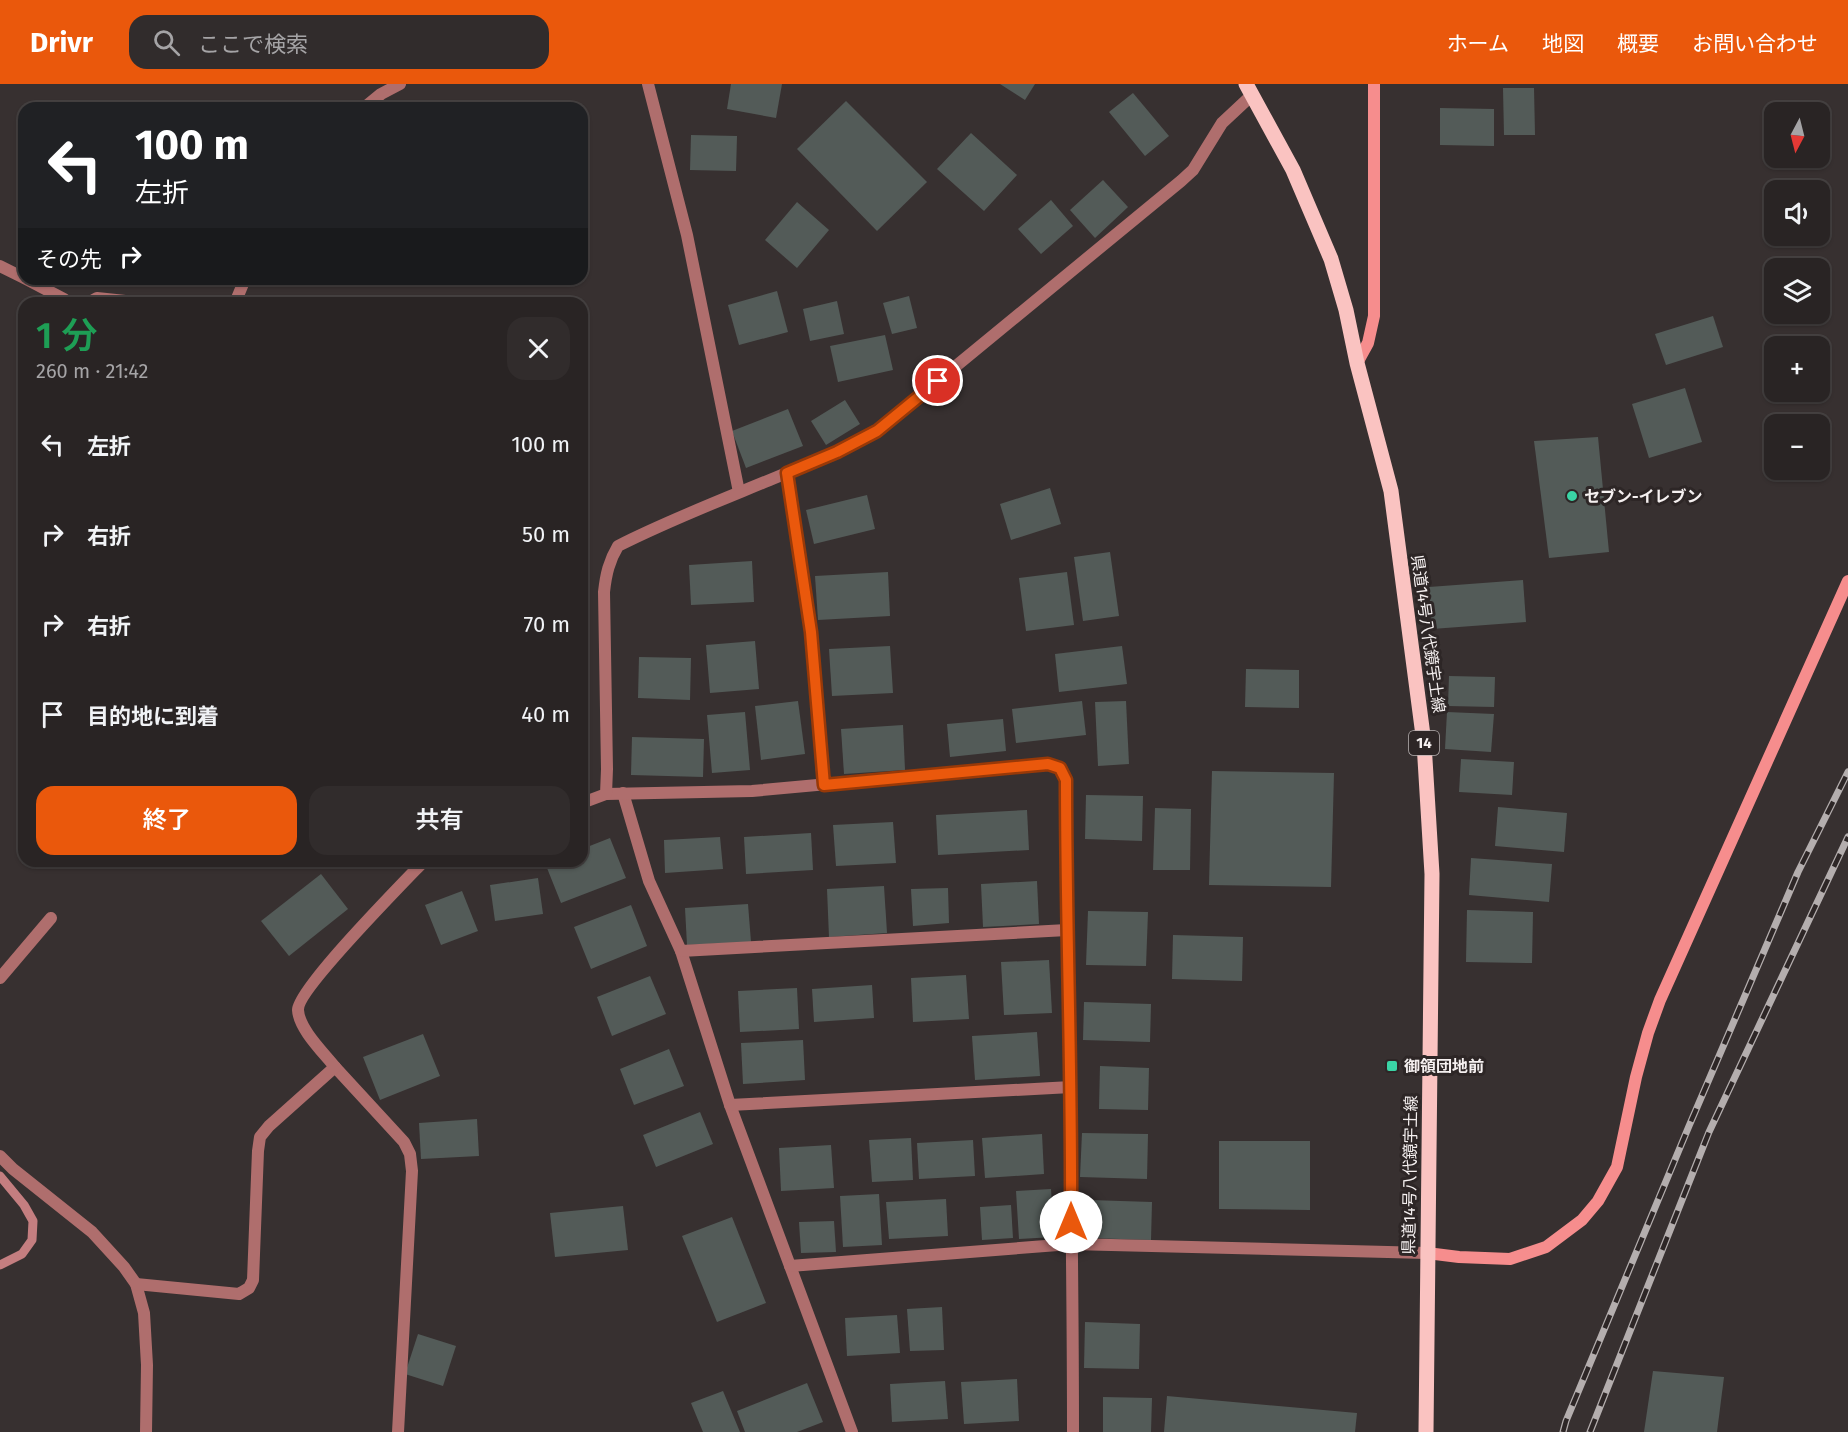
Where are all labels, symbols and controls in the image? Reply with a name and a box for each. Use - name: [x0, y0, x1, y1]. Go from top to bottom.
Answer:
- search box: [129, 15, 549, 69]
- text: Drivr: [30, 26, 93, 59]
- icon: search: [150, 26, 183, 59]
- text: ここで検索: [198, 31, 308, 58]
- text: ホーム: [1447, 31, 1509, 57]
- text: 地図: [1542, 31, 1584, 57]
- text: 概要: [1617, 31, 1659, 57]
- text: お問い合わせ: [1692, 31, 1818, 57]
- north arrow: [1764, 102, 1830, 168]
- map controls: [1764, 102, 1830, 480]
- text: 100 m: [135, 120, 249, 170]
- icon: left: [36, 126, 114, 204]
- text: 左折: [135, 177, 189, 209]
- button: sound: [1764, 180, 1830, 246]
- icon: right: [114, 240, 147, 273]
- text: その先: [36, 246, 102, 273]
- button: layers: [1764, 258, 1830, 324]
- text: 1 分: [36, 314, 97, 358]
- button: close: [507, 317, 570, 380]
- button: +: [1764, 336, 1830, 402]
- pin: [912, 355, 963, 406]
- text: 260 m · 21:42: [36, 359, 148, 383]
- icon: arrive: [921, 364, 954, 397]
- button: −: [1764, 414, 1830, 480]
- icon: left: [36, 428, 69, 461]
- text: 100 m: [511, 431, 570, 458]
- text: 左折: [87, 433, 131, 460]
- place label: セブン-イレブン: [1584, 487, 1703, 506]
- marker: セブン-イレブン: [1565, 489, 1579, 503]
- icon: right: [36, 518, 69, 551]
- text: 50 m: [522, 521, 570, 548]
- text: 右折: [87, 523, 131, 550]
- street label: 県道14号八代鏡宇土線: [1407, 554, 1449, 714]
- icon: right: [36, 608, 69, 641]
- text: 70 m: [524, 611, 570, 638]
- text: 右折: [87, 613, 131, 640]
- icon: arrive: [36, 698, 69, 731]
- text: 40 m: [521, 701, 570, 728]
- text: 目的地に到着: [87, 703, 219, 730]
- road number: 14: [1409, 731, 1439, 755]
- button: 終了: [36, 786, 297, 855]
- button: 共有: [309, 786, 570, 855]
- place label: 御領団地前: [1404, 1057, 1484, 1076]
- marker: 御領団地前: [1385, 1059, 1399, 1073]
- street label: 県道14号八代鏡宇土線: [1399, 1095, 1421, 1255]
- position arrow: [1039, 1190, 1103, 1254]

